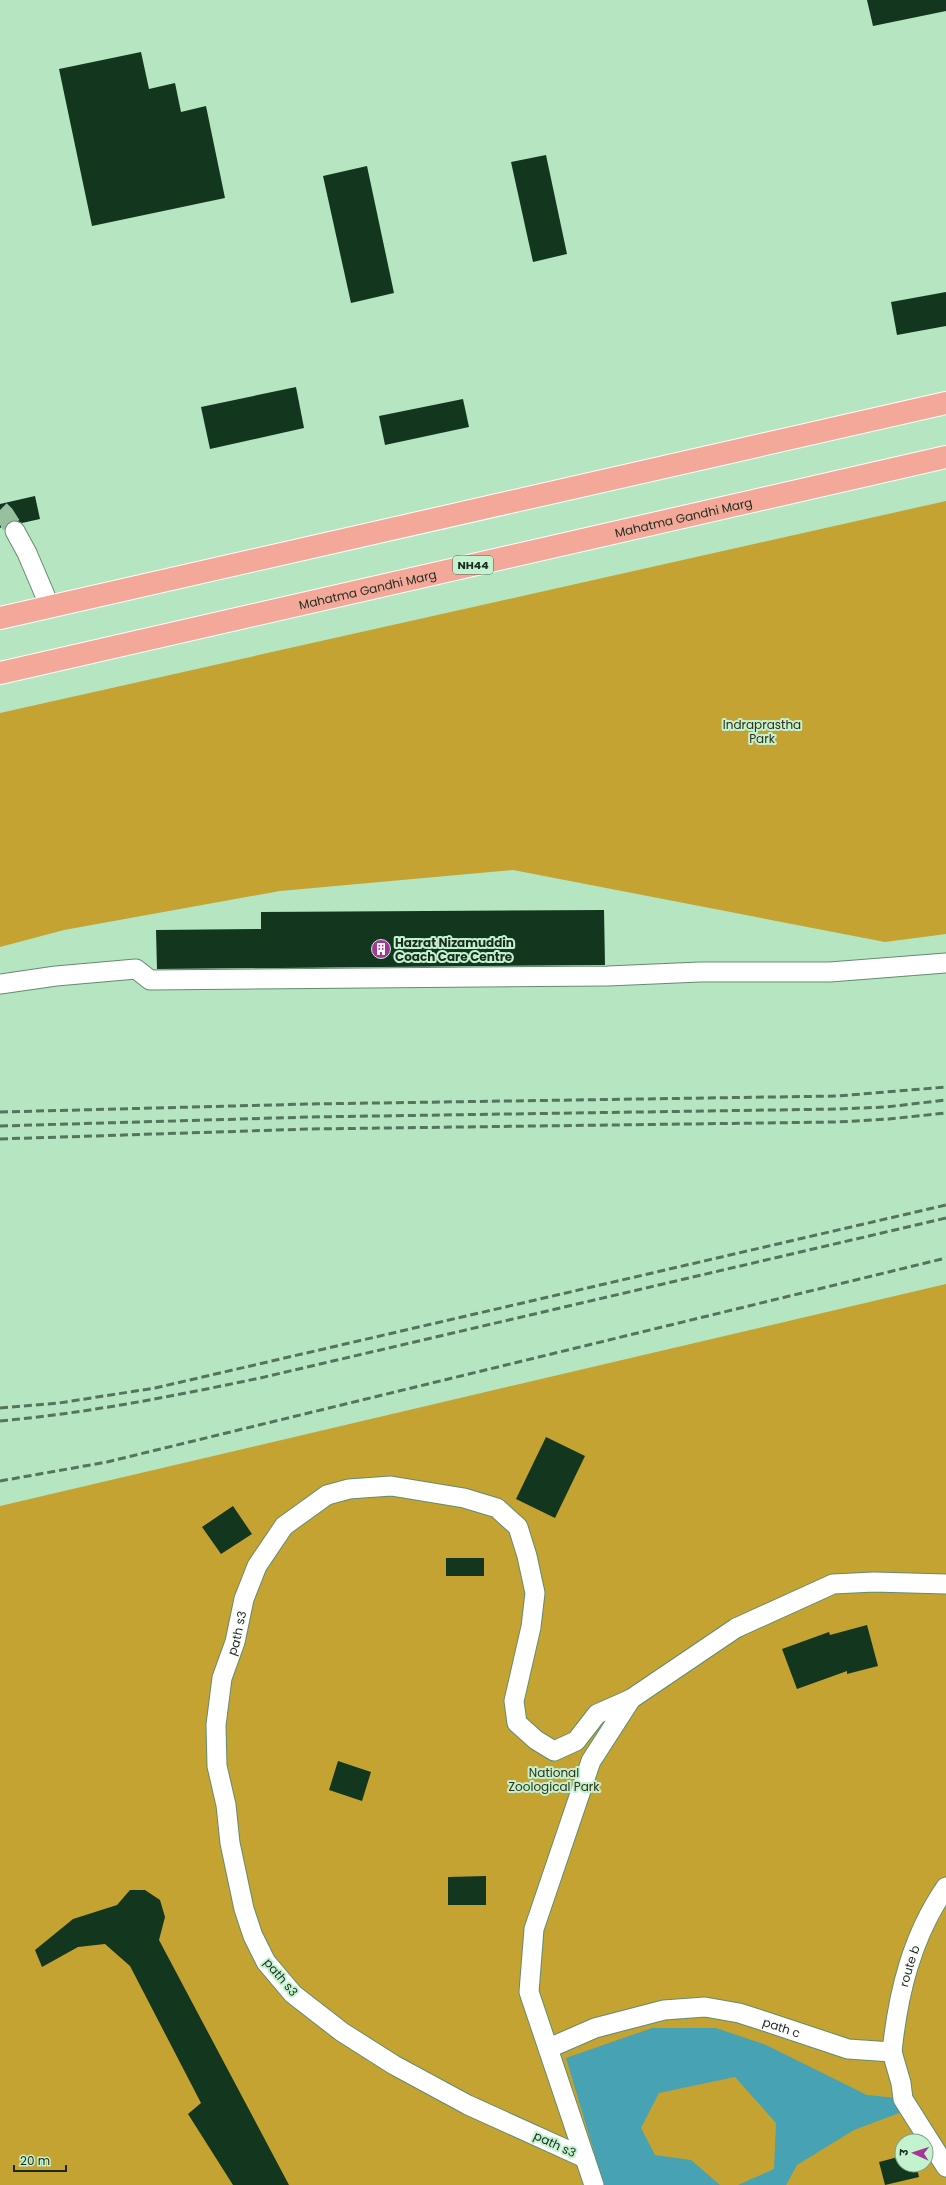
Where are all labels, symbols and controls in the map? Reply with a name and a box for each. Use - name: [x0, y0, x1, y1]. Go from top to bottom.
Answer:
- street label: Mahatma Gandhi Marg: [613, 493, 754, 541]
- road number: NH44: [453, 556, 493, 574]
- street label: Mahatma Gandhi Marg: [297, 565, 438, 613]
- park label: Indraprastha Park: [723, 716, 801, 747]
- place label: Hazrat Nizamuddin Coach Care Centre: [395, 934, 514, 965]
- building icon: Hazrat Nizamuddin Coach Care Centre: [370, 938, 392, 960]
- street label: path s3: [222, 1609, 250, 1657]
- park label: National Zoological Park: [509, 1764, 600, 1795]
- street label: route b: [895, 1942, 923, 1988]
- street label: path s3: [260, 1954, 302, 2000]
- street label: path c: [761, 2013, 803, 2041]
- street label: path s3: [531, 2127, 579, 2161]
- north arrow: [894, 2133, 934, 2173]
- scale bar: [14, 2147, 66, 2173]
- text: उ: [896, 2148, 912, 2157]
- text: 20 m: [20, 2152, 50, 2169]

